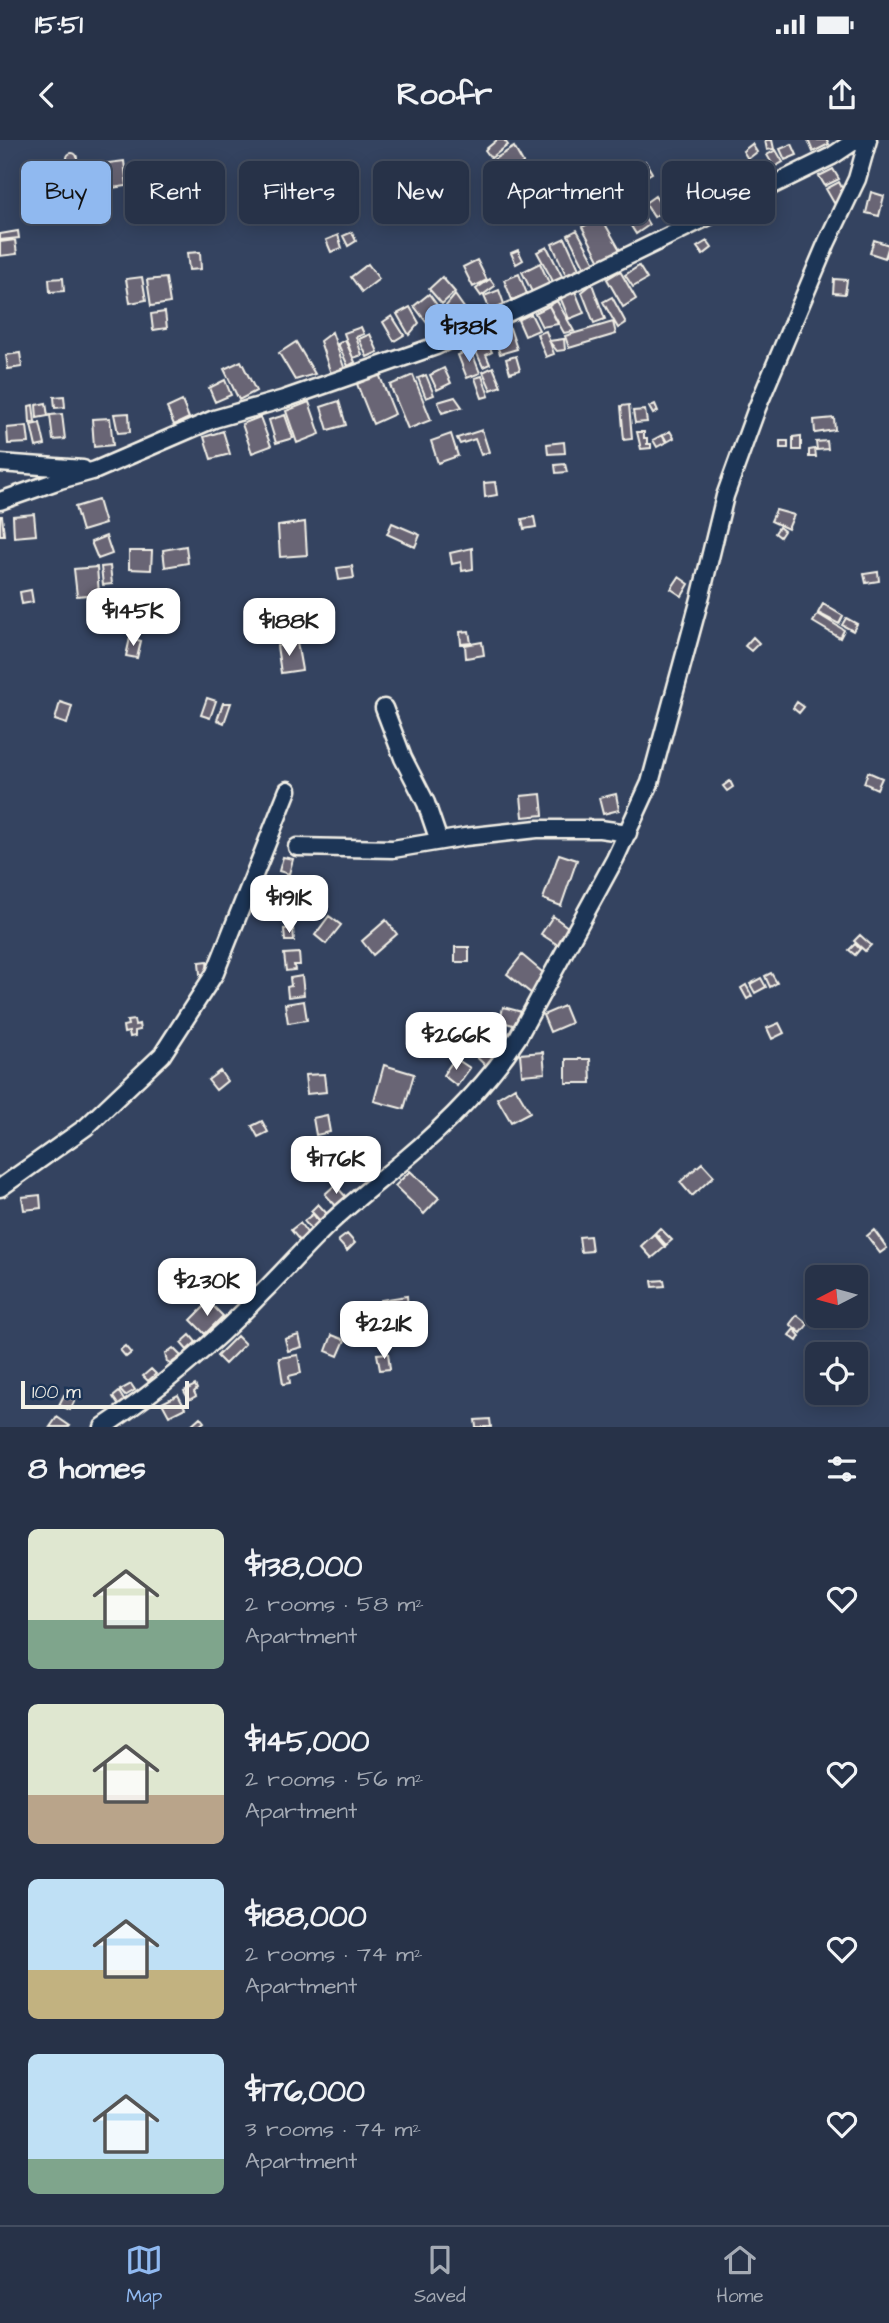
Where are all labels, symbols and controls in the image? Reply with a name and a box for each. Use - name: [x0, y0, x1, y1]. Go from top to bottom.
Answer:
- text: 15:51: [35, 7, 83, 43]
- text: Roofr: [397, 72, 492, 117]
- icon: back: [28, 76, 66, 114]
- icon: share: [823, 76, 861, 114]
- chip: Buy: [21, 161, 111, 224]
- chip: Rent: [125, 161, 225, 224]
- chip: Filters: [239, 161, 359, 224]
- chip: New: [373, 161, 469, 224]
- chip: Apartment: [483, 161, 648, 224]
- chip: House: [662, 161, 775, 224]
- pin: $138K: [420, 304, 518, 364]
- text: $138K: [441, 311, 497, 343]
- pin: $145K: [84, 588, 182, 648]
- text: $145K: [102, 595, 164, 627]
- pin: $188K: [240, 598, 338, 658]
- text: $188K: [259, 605, 319, 637]
- pin: $191K: [240, 876, 338, 935]
- text: $191K: [266, 882, 312, 914]
- pin: $266K: [407, 1012, 505, 1072]
- text: $266K: [422, 1019, 490, 1051]
- pin: $176K: [287, 1136, 385, 1196]
- text: $176K: [307, 1143, 365, 1175]
- pin: $230K: [158, 1258, 256, 1318]
- text: $230K: [174, 1265, 240, 1297]
- north arrow: [805, 1265, 868, 1328]
- map controls: [805, 1265, 868, 1405]
- pin: $221K: [335, 1302, 433, 1361]
- text: $221K: [356, 1308, 412, 1340]
- button: locate: [805, 1342, 868, 1405]
- scale bar: [21, 1378, 189, 1410]
- text: 100 m: [32, 1379, 81, 1406]
- text: 8 homes: [28, 1448, 146, 1490]
- icon: filters: [823, 1450, 861, 1488]
- text: $138,000: [245, 1546, 362, 1588]
- icon: home: [84, 1557, 168, 1641]
- icon: heart: [823, 1580, 861, 1618]
- text: 2 rooms · 58 m²: [245, 1588, 424, 1620]
- text: Apartment: [245, 1620, 357, 1652]
- text: $145,000: [245, 1721, 369, 1763]
- icon: home: [84, 1732, 168, 1816]
- icon: heart: [823, 1755, 861, 1793]
- text: 2 rooms · 56 m²: [245, 1763, 423, 1795]
- text: Apartment: [245, 1795, 357, 1827]
- text: $188,000: [245, 1896, 367, 1938]
- icon: home: [84, 1907, 168, 1991]
- icon: heart: [823, 1930, 861, 1968]
- text: 2 rooms · 74 m²: [245, 1938, 423, 1970]
- text: Apartment: [245, 1970, 357, 2002]
- text: $176,000: [245, 2071, 365, 2113]
- icon: home: [84, 2082, 168, 2166]
- icon: heart: [823, 2105, 861, 2143]
- text: 3 rooms · 74 m²: [245, 2113, 421, 2145]
- text: Apartment: [245, 2145, 357, 2177]
- tab: Map: [125, 2241, 163, 2310]
- tab: Saved: [414, 2241, 466, 2310]
- tab: Home: [716, 2241, 764, 2310]

